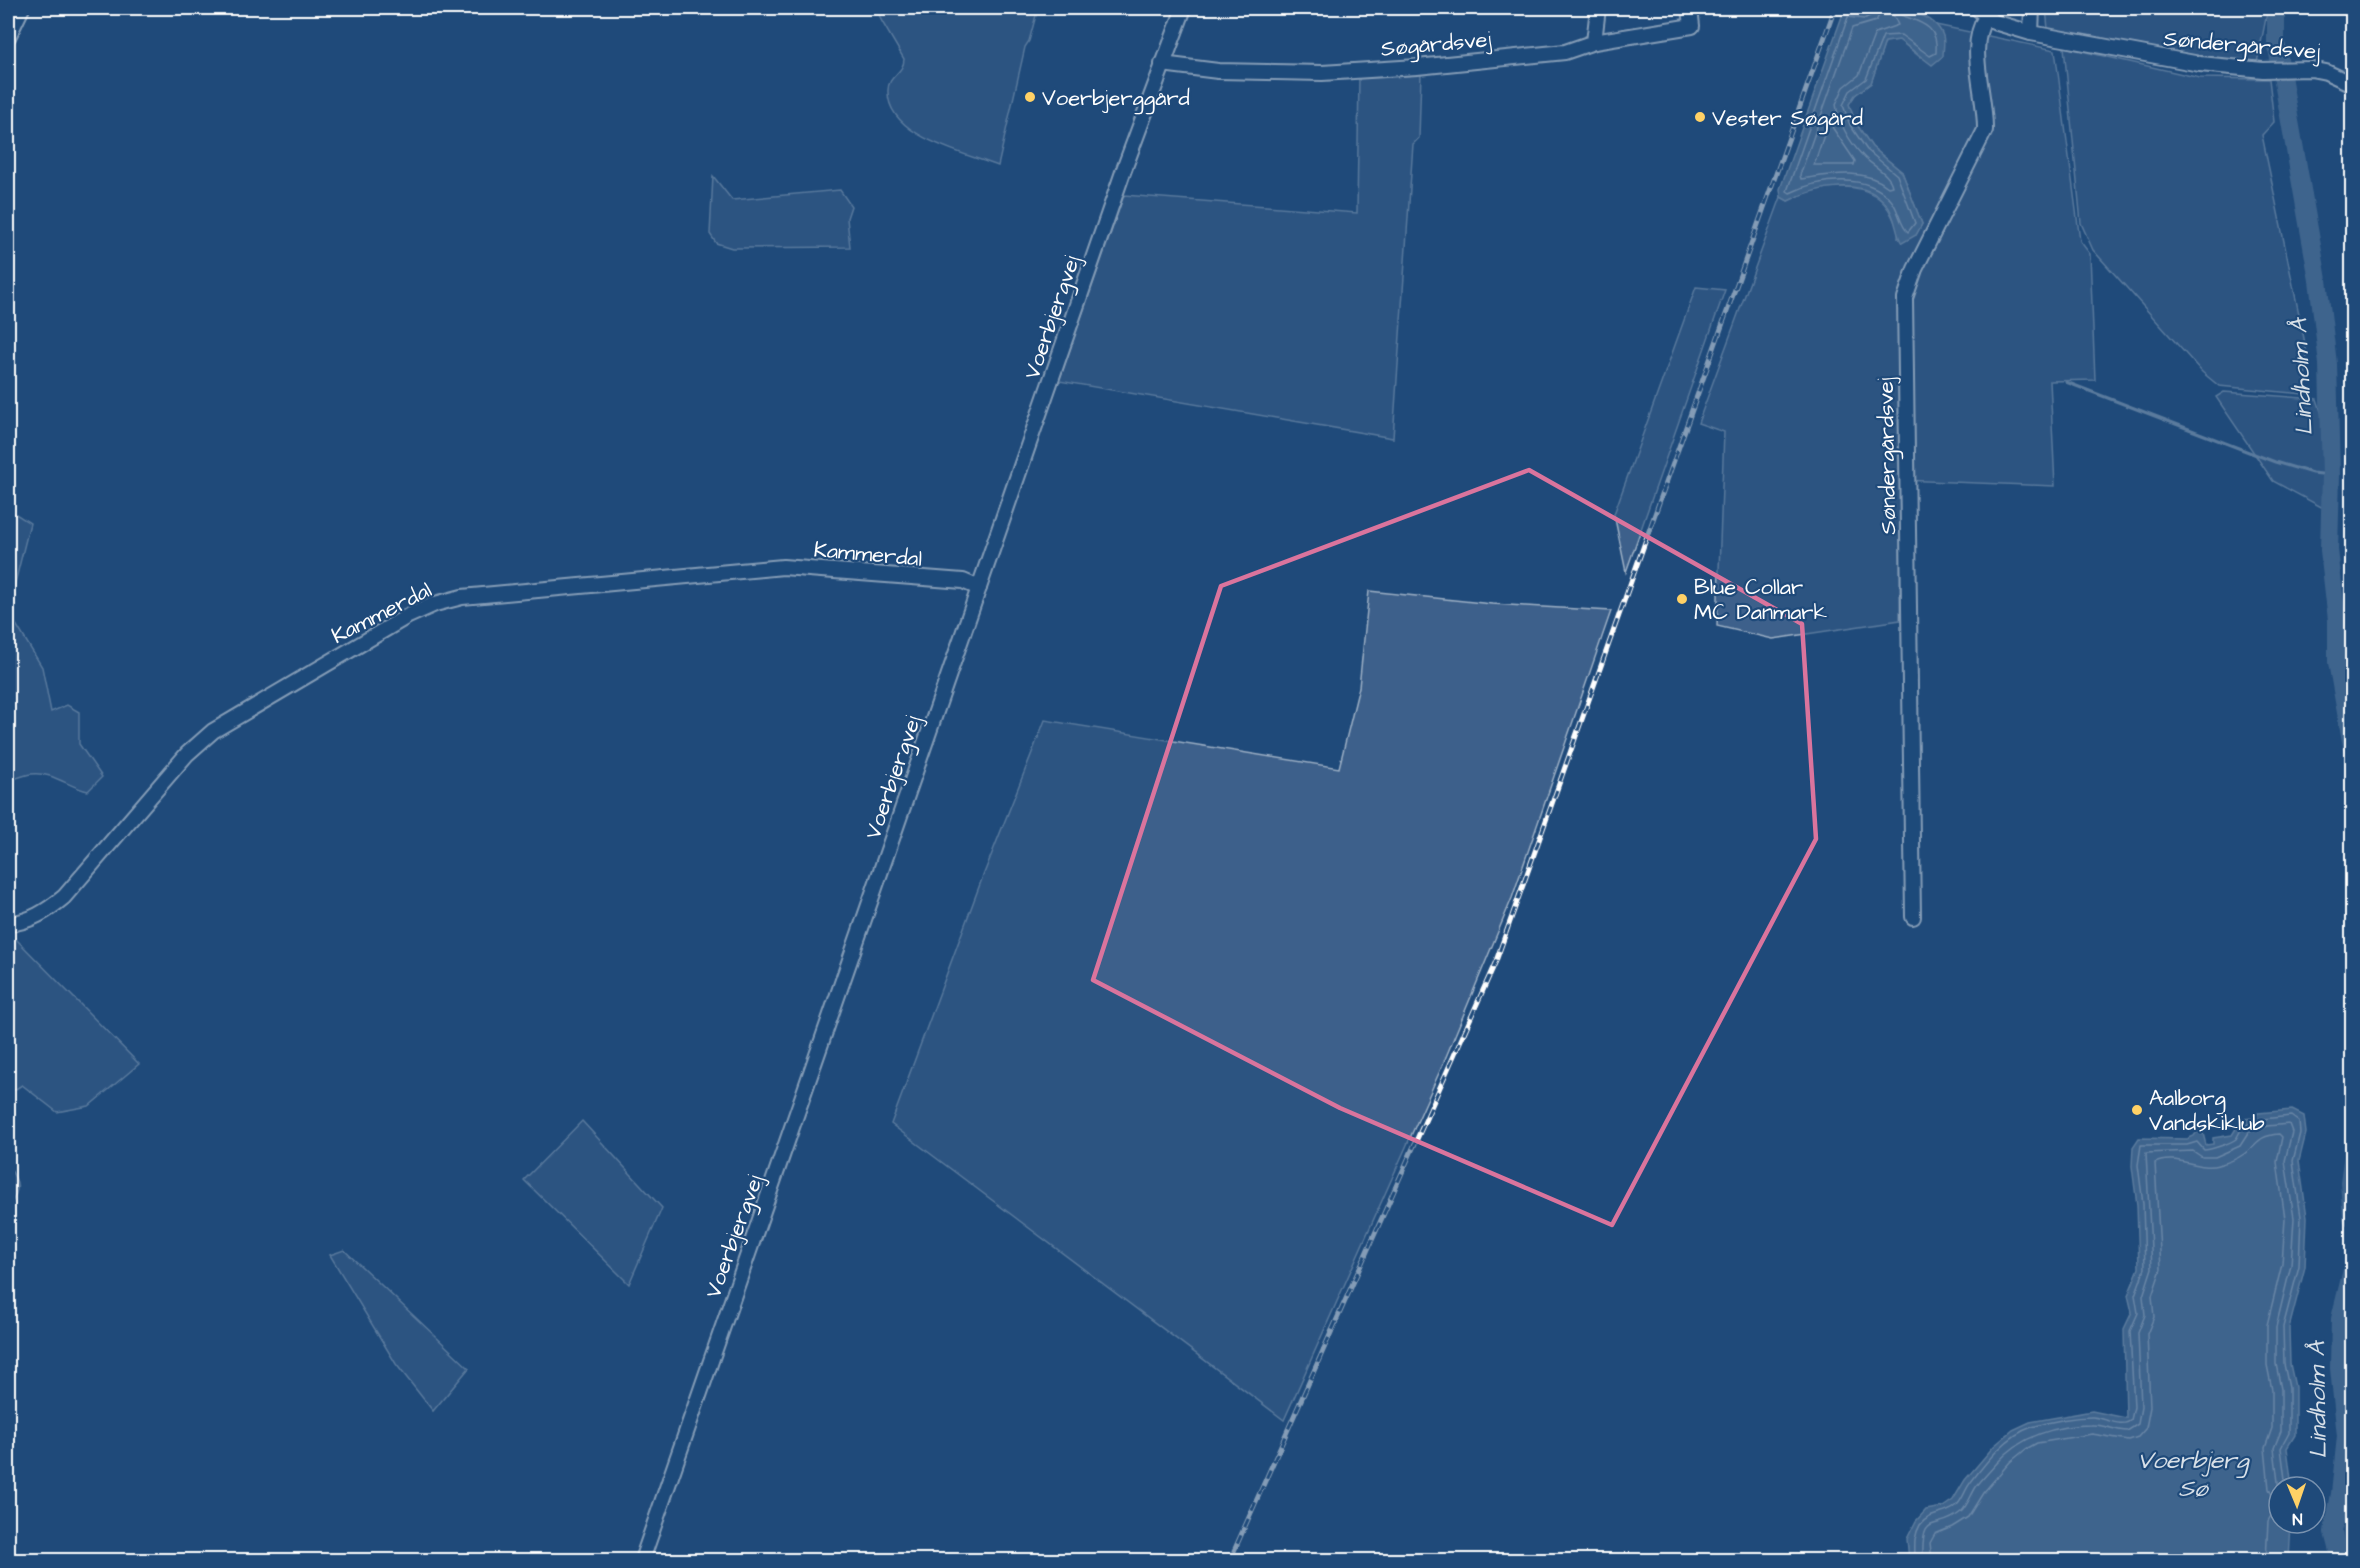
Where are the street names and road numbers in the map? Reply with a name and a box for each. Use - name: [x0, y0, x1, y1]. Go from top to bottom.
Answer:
- street label: Søndergårdsvej: [2162, 23, 2322, 69]
- street label: Søgårdsvej: [1380, 24, 1493, 66]
- street label: Voerbjergvej: [1017, 251, 1089, 384]
- street label: Søndergårdsvej: [1871, 377, 1905, 535]
- street label: Kammerdal: [812, 534, 923, 575]
- street label: Kammerdal: [326, 575, 437, 652]
- street label: Voerbjergvej: [858, 711, 930, 844]
- street label: Voerbjergvej: [698, 1170, 772, 1303]

